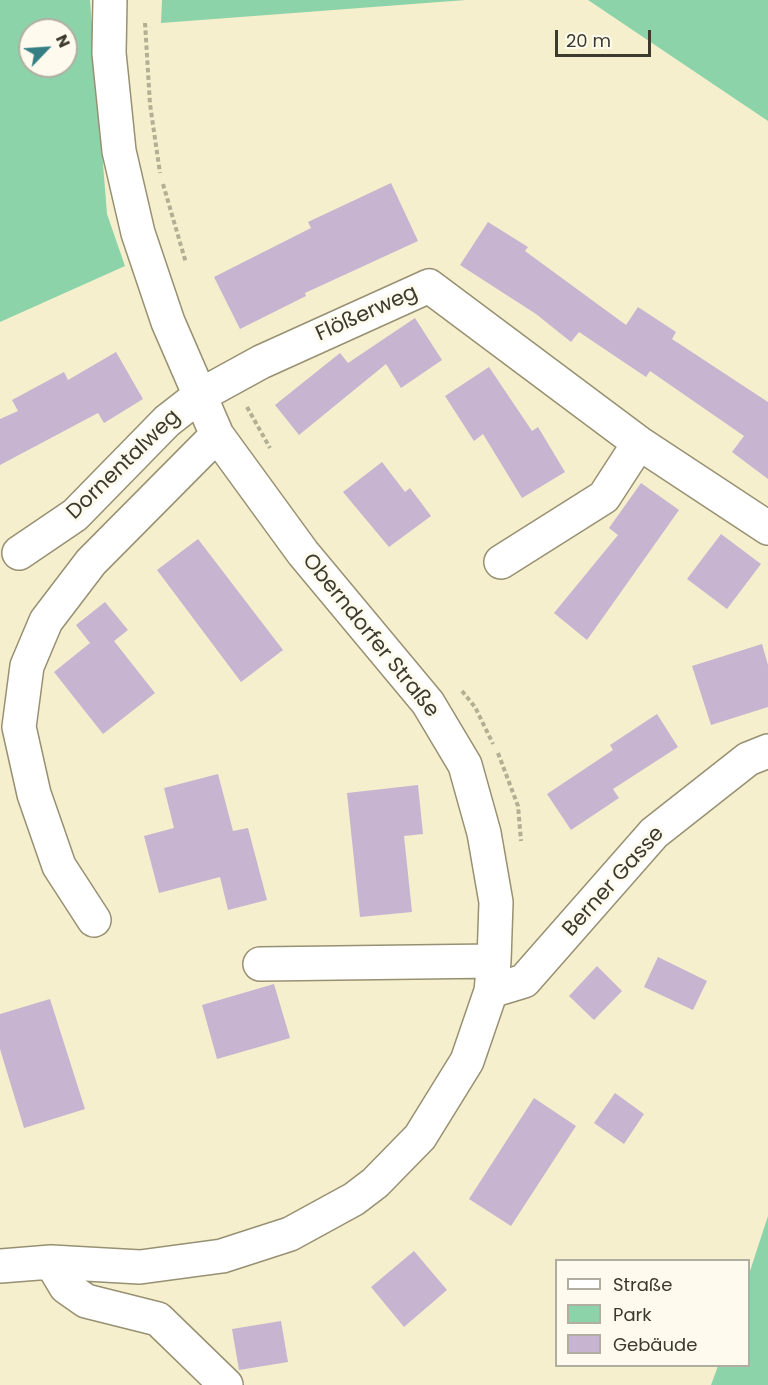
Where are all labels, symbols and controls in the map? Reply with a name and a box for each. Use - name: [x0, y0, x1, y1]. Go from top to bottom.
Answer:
- north arrow: [18, 18, 78, 78]
- scale bar: [558, 18, 654, 56]
- text: 20 m: [566, 28, 611, 53]
- text: N: [50, 31, 76, 51]
- street label: Flößerweg: [312, 280, 422, 348]
- street label: Dornentalweg: [62, 405, 186, 525]
- street label: Oberndorfer Straße: [296, 549, 444, 723]
- street label: Berner Gasse: [558, 822, 670, 942]
- legend: [555, 1259, 750, 1367]
- text: Straße: [613, 1272, 672, 1297]
- text: Park: [613, 1302, 652, 1327]
- text: Gebäude: [613, 1332, 697, 1357]

